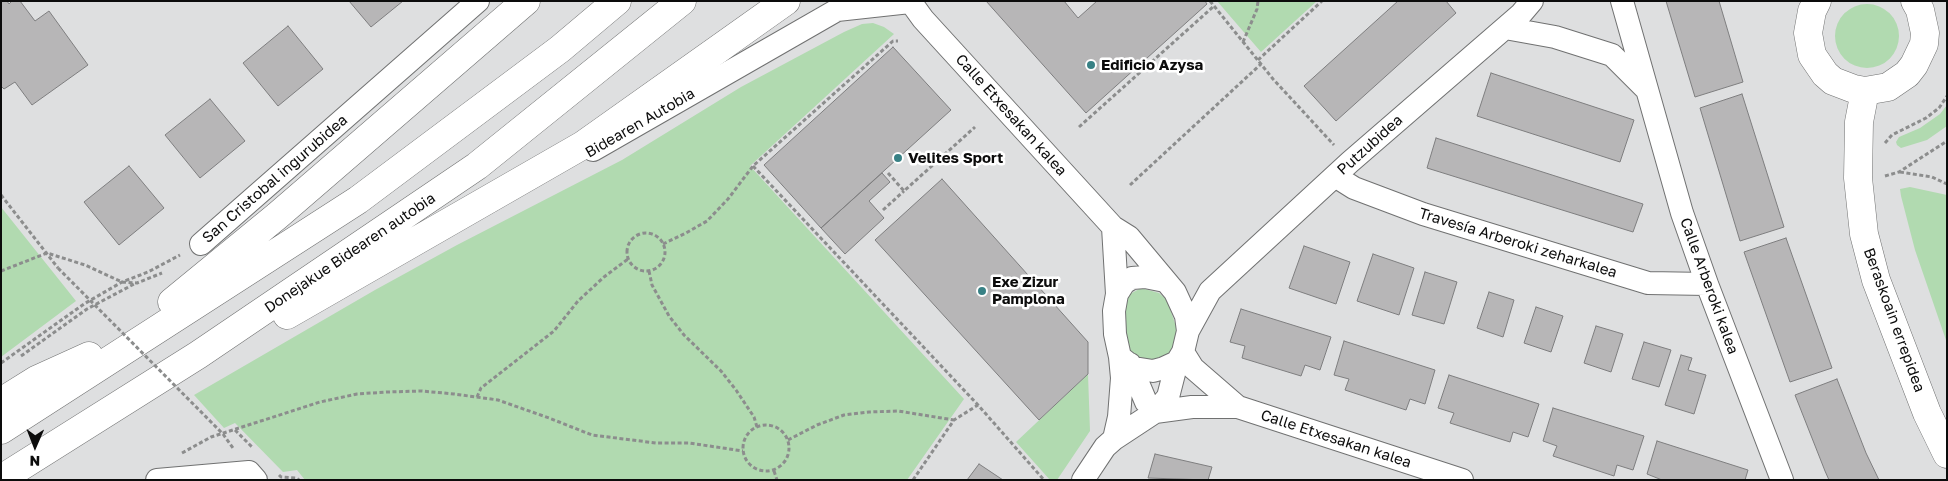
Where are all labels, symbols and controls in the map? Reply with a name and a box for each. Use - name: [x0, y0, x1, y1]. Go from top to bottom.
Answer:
- street label: Calle Etxesakan kalea: [952, 50, 1070, 180]
- place label: Edificio Azysa: [1101, 56, 1203, 74]
- marker: Edificio Azysa: [1085, 59, 1097, 71]
- street label: Bidearen Autobia: [582, 84, 698, 162]
- street label: San Cristobal ingurubidea: [199, 111, 351, 247]
- street label: Putzubidea: [1334, 111, 1406, 179]
- place label: Velites Sport: [908, 149, 1003, 167]
- marker: Velites Sport: [892, 152, 904, 164]
- street label: Donejakue Bidearen autobia: [261, 189, 439, 317]
- street label: Travesía Arberoki zeharkalea: [1417, 204, 1619, 282]
- street label: Calle Arberoki kalea: [1676, 215, 1742, 357]
- street label: Beraskoain errepidea: [1860, 245, 1928, 395]
- place label: Exe Zizur Pamplona: [992, 273, 1065, 308]
- marker: Exe Zizur Pamplona: [976, 285, 988, 297]
- street label: Calle Etxesakan kalea: [1258, 406, 1414, 472]
- north arrow: [10, 421, 60, 471]
- text: N: [29, 453, 40, 470]

